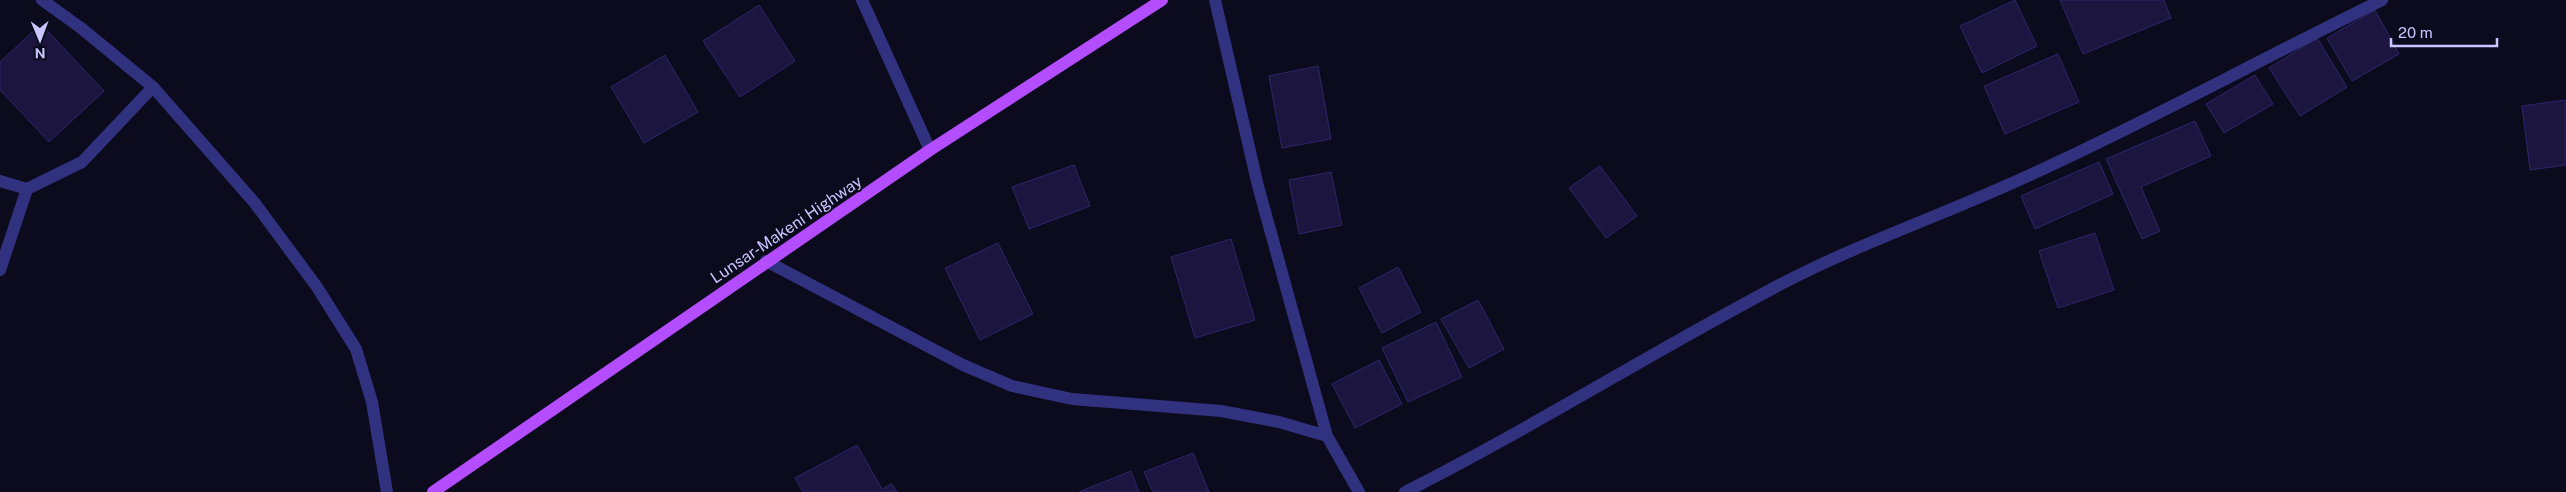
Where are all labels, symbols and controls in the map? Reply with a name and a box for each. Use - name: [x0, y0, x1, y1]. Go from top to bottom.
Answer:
- north arrow: [15, 15, 65, 65]
- scale bar: [2391, 15, 2497, 47]
- text: 20 m: [2398, 24, 2433, 41]
- text: N: [35, 45, 46, 61]
- street label: Lunsar-Makeni Highway: [707, 171, 866, 287]

